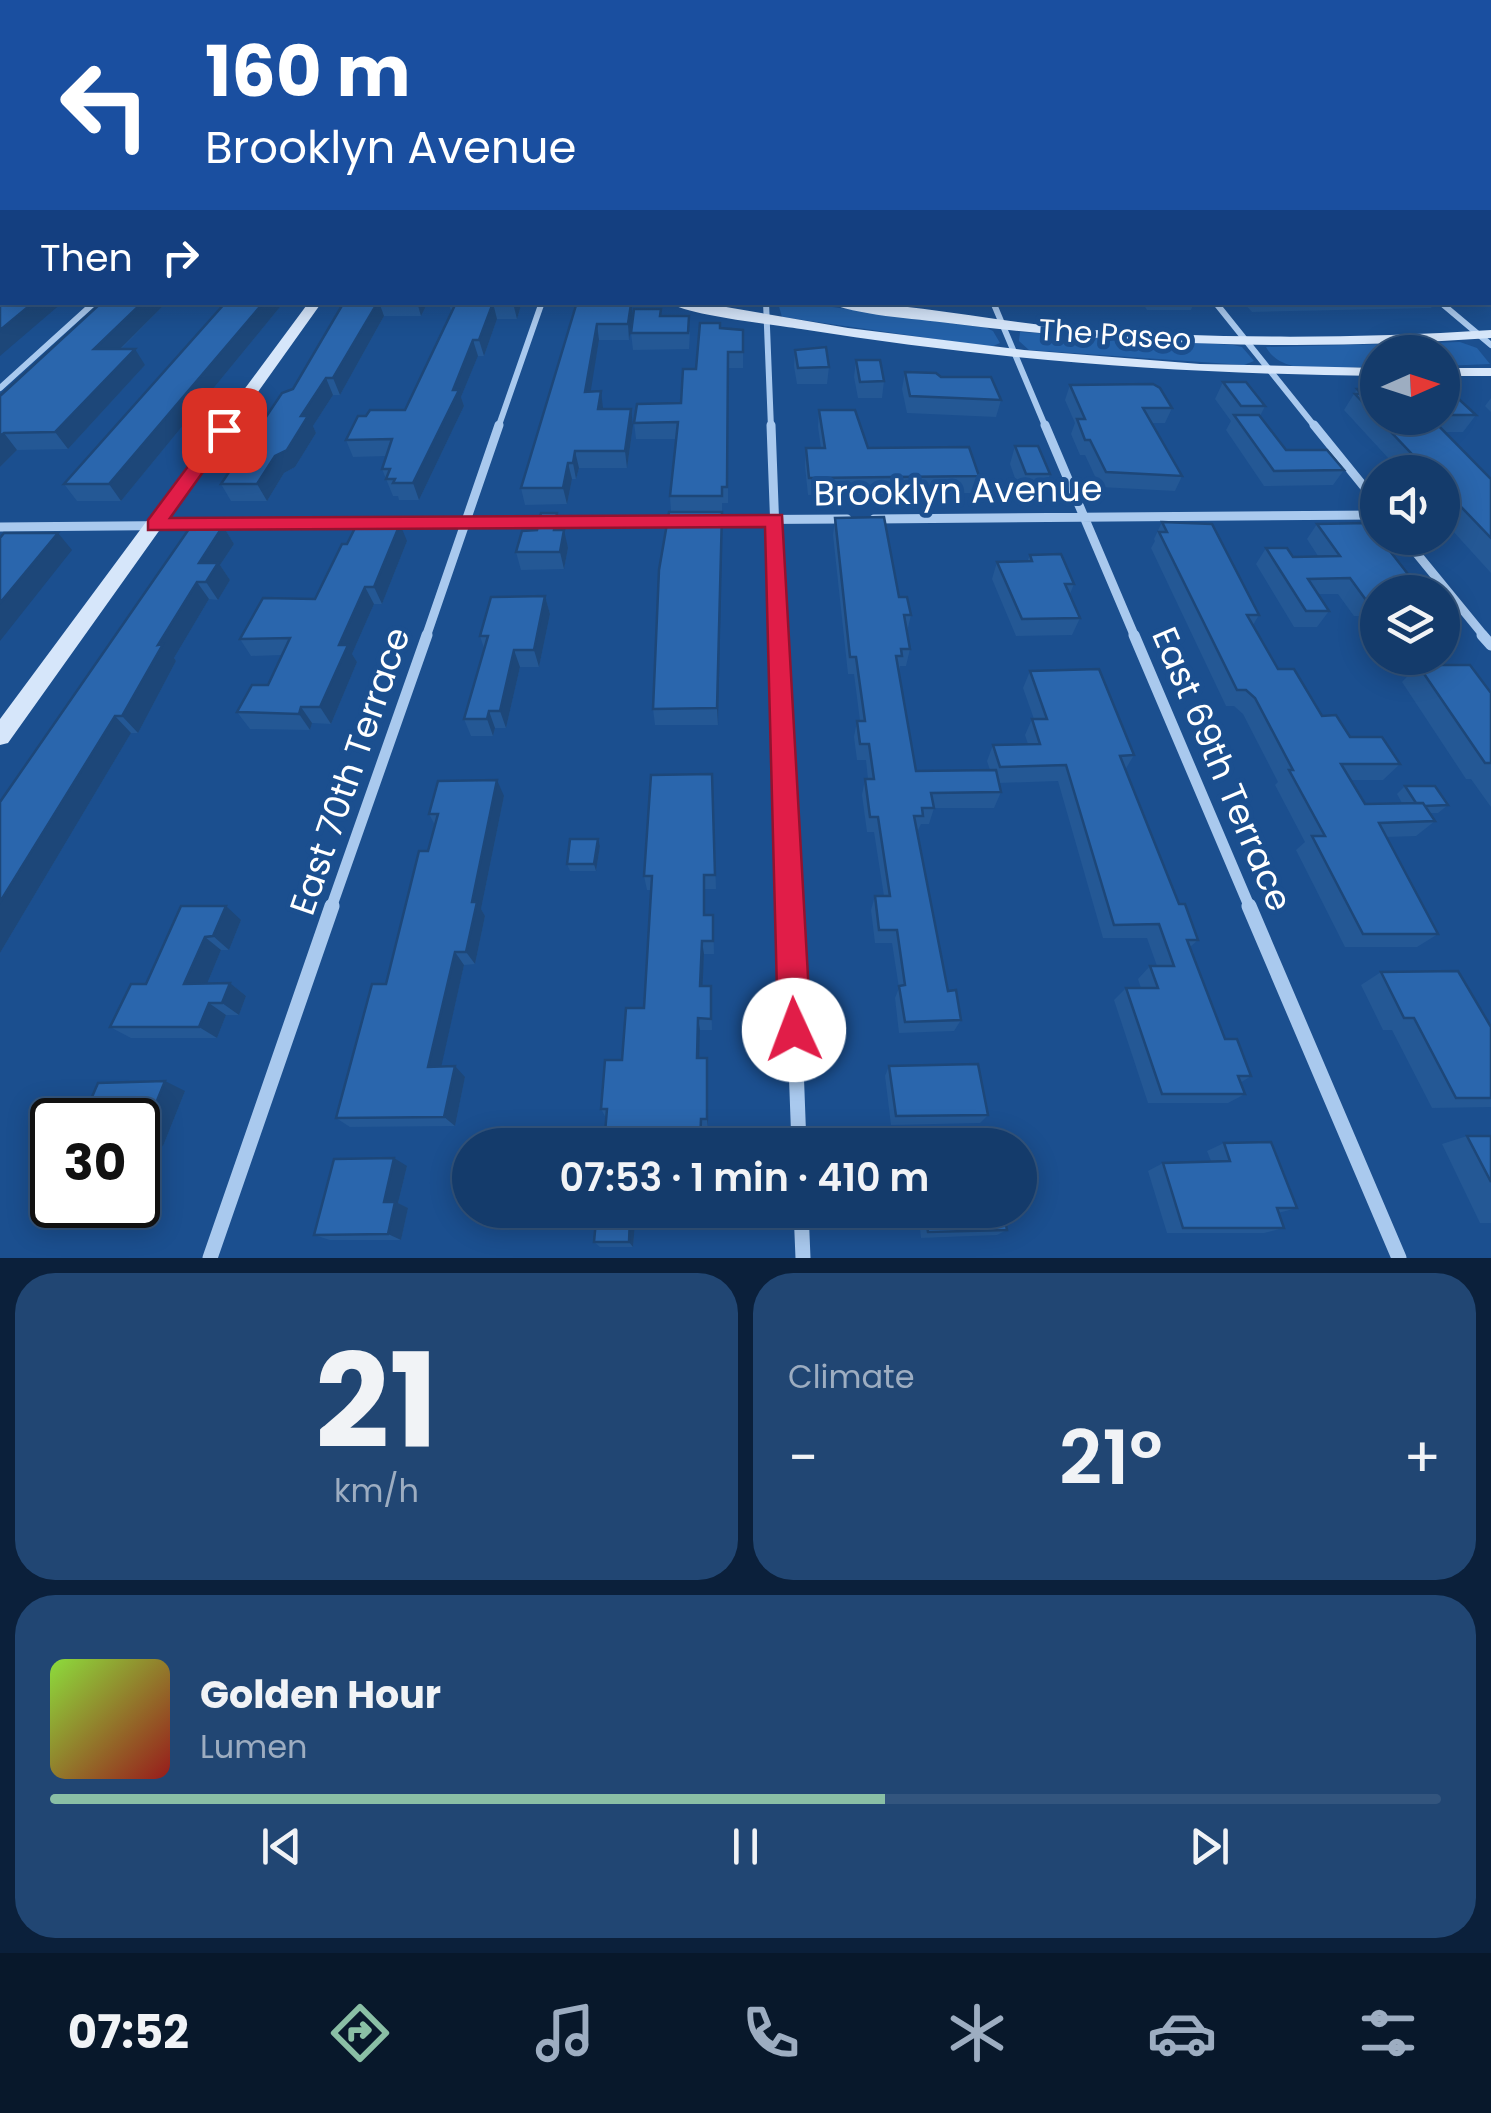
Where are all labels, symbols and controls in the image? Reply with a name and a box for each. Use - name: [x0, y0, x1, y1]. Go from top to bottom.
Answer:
- text: 160 m: [205, 22, 411, 121]
- icon: left: [40, 40, 170, 170]
- text: Brooklyn Avenue: [205, 116, 576, 179]
- icon: right: [153, 230, 208, 285]
- text: Then: [40, 231, 133, 284]
- street label: The Paseo: [1037, 308, 1193, 361]
- north arrow: [1360, 335, 1460, 435]
- map controls: [1360, 335, 1460, 675]
- pin: [182, 388, 267, 473]
- icon: arrive: [197, 403, 252, 458]
- button: sound: [1360, 455, 1460, 555]
- street label: Brooklyn Avenue: [813, 463, 1103, 518]
- button: layers: [1360, 575, 1460, 675]
- street label: East 69th Terrace: [1140, 619, 1304, 918]
- street label: East 70th Terrace: [277, 621, 422, 921]
- position arrow: [742, 978, 846, 1082]
- speed limit sign: 30: [30, 1098, 160, 1228]
- text: 07:53 · 1 min · 410 m: [560, 1151, 929, 1204]
- text: 21: [315, 1310, 438, 1493]
- text: Climate: [788, 1354, 915, 1399]
- text: 21°: [1059, 1405, 1163, 1510]
- text: −: [788, 1419, 818, 1496]
- text: +: [1403, 1419, 1441, 1496]
- text: km/h: [334, 1468, 419, 1513]
- text: Golden Hour: [200, 1668, 441, 1721]
- text: Lumen: [200, 1724, 308, 1769]
- icon: previous: [254, 1819, 309, 1874]
- icon: pause: [718, 1819, 773, 1874]
- icon: next: [1182, 1819, 1237, 1874]
- icon: directions: [325, 1998, 395, 2068]
- icon: music: [530, 1998, 600, 2068]
- icon: phone: [736, 1998, 806, 2068]
- icon: climate: [942, 1998, 1012, 2068]
- icon: car: [1147, 1998, 1217, 2068]
- icon: filters: [1353, 1998, 1423, 2068]
- text: 07:52: [68, 2001, 189, 2064]

